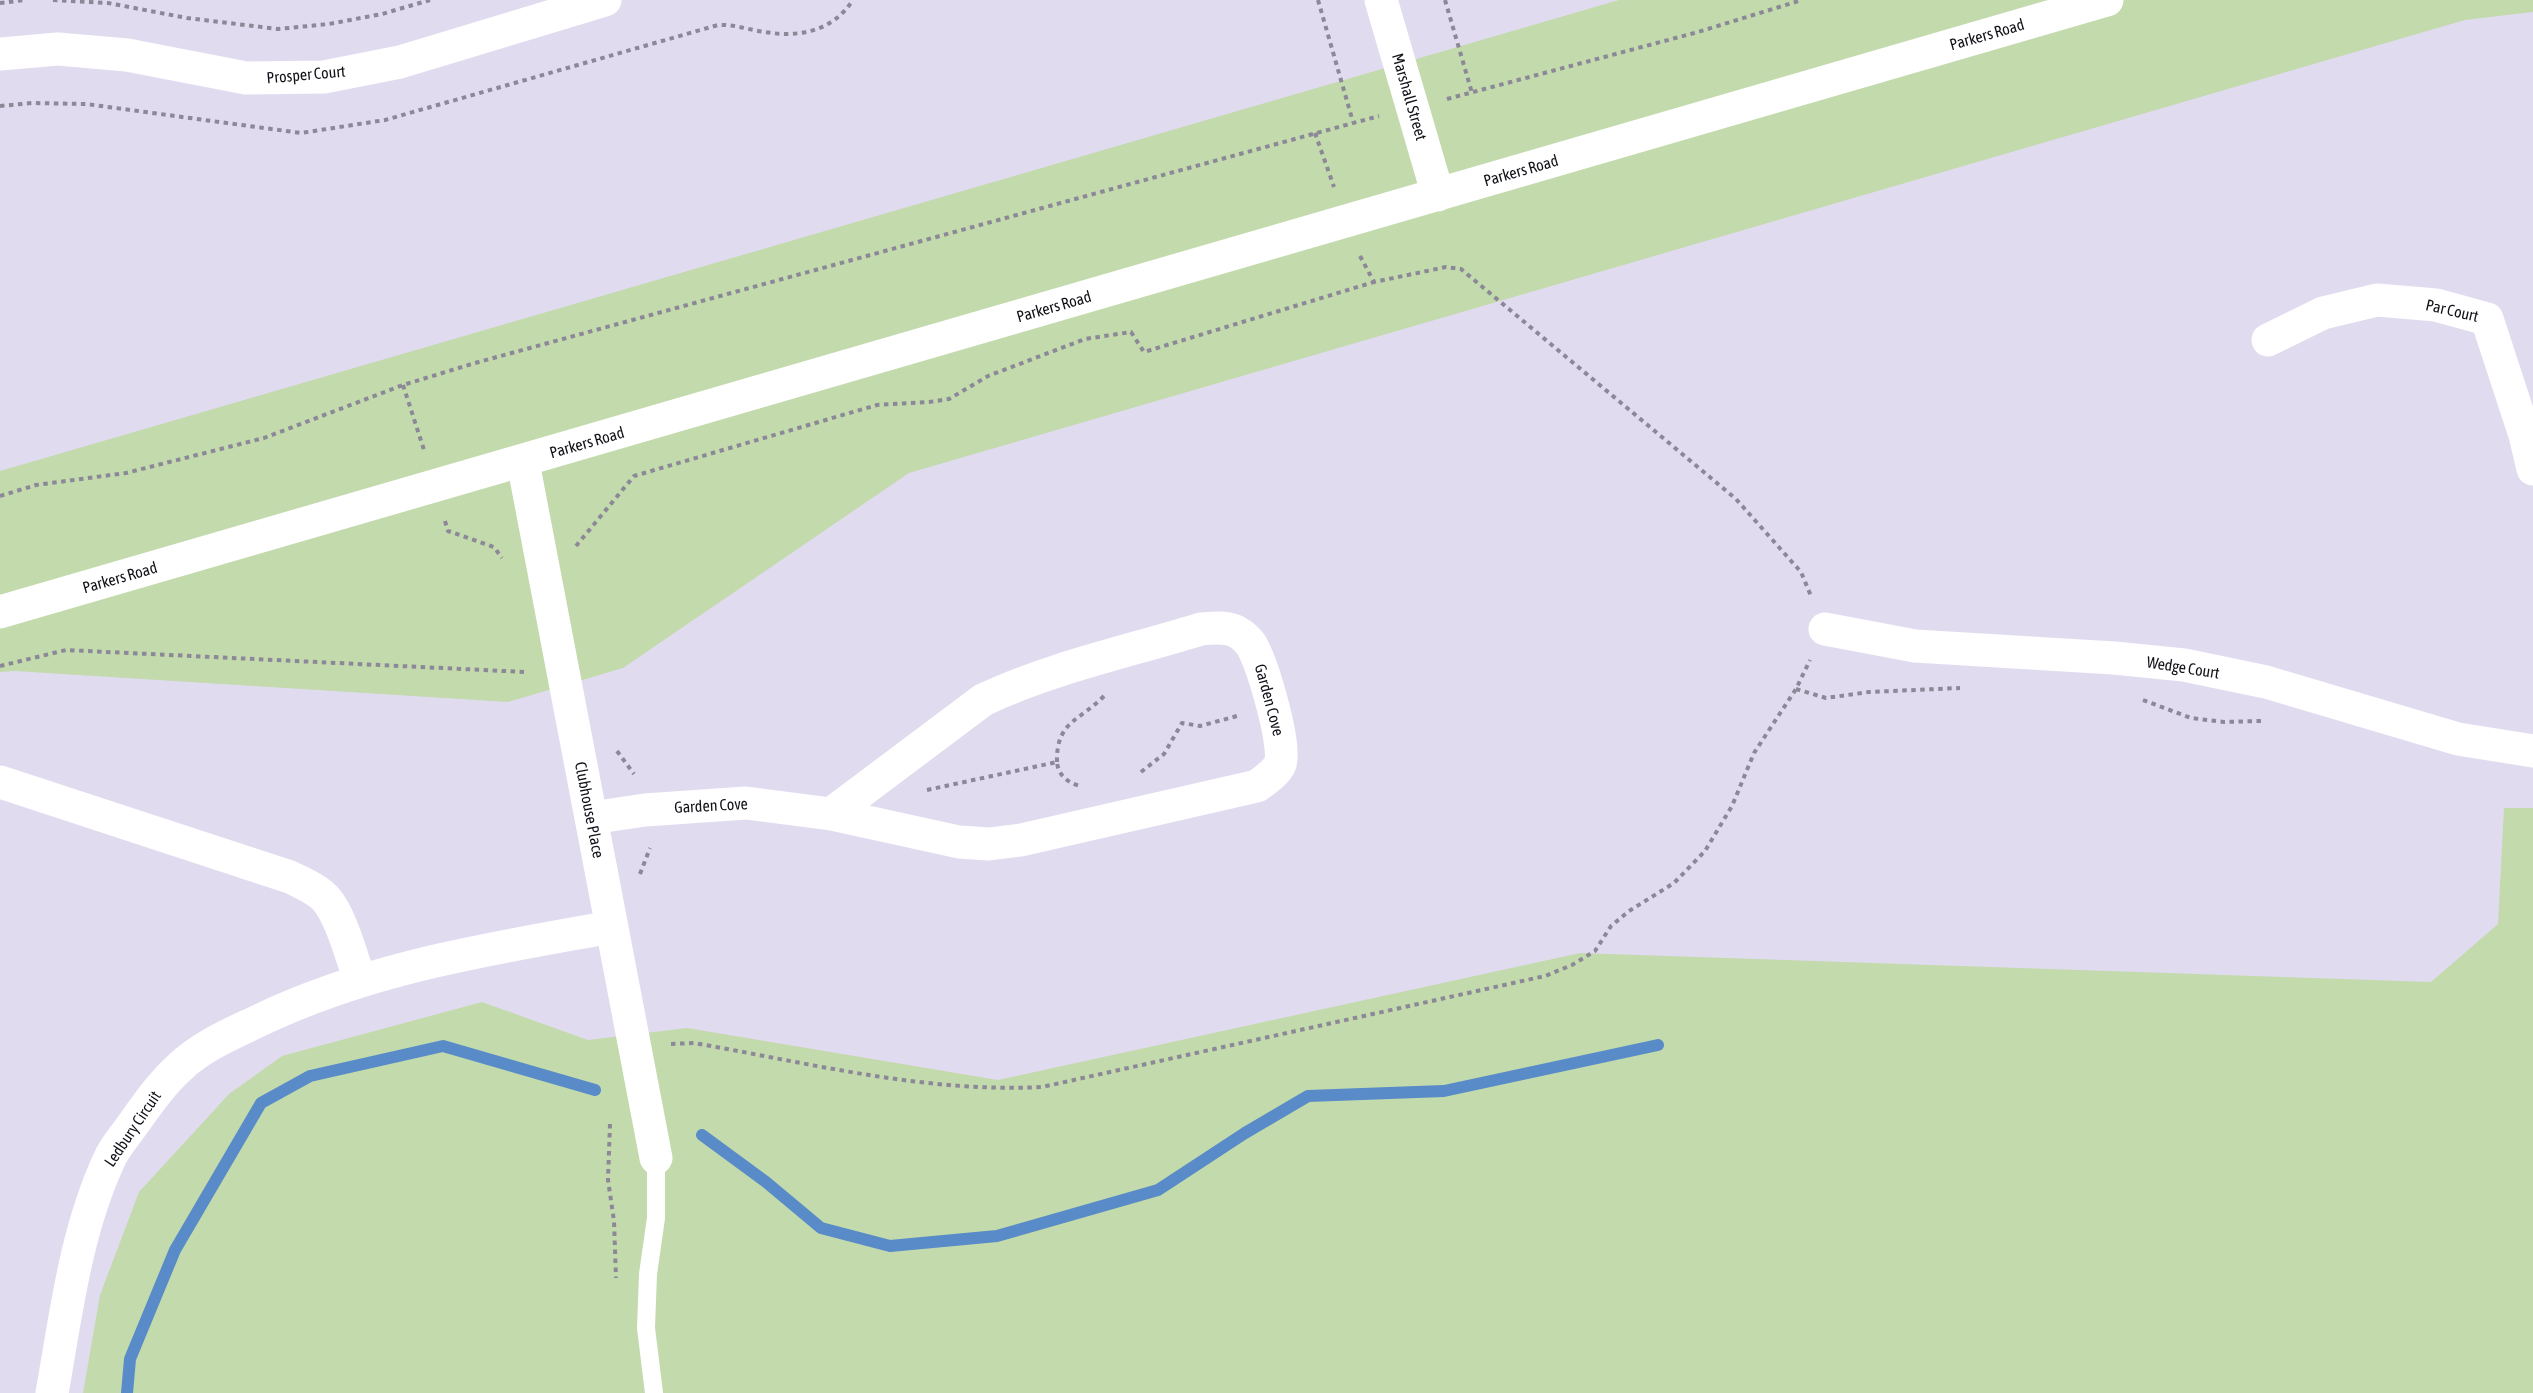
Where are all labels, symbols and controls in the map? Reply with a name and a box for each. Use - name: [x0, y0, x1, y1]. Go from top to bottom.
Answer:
- street label: Parkers Road: [1947, 15, 2027, 55]
- street label: Marshall Street: [1387, 51, 1431, 143]
- street label: Prosper Court: [266, 62, 346, 88]
- street label: Parkers Road: [1481, 151, 1561, 191]
- street label: Parkers Road: [1014, 287, 1094, 327]
- street label: Par Court: [2424, 296, 2480, 326]
- street label: Parkers Road: [547, 423, 627, 463]
- street label: Parkers Road: [80, 558, 160, 598]
- street label: Wedge Court: [2145, 653, 2221, 683]
- street label: Garden Cove: [1250, 662, 1288, 738]
- street label: Clubhouse Place: [570, 760, 608, 860]
- street label: Garden Cove: [674, 794, 748, 818]
- street label: Ledbury Circuit: [101, 1087, 165, 1171]

